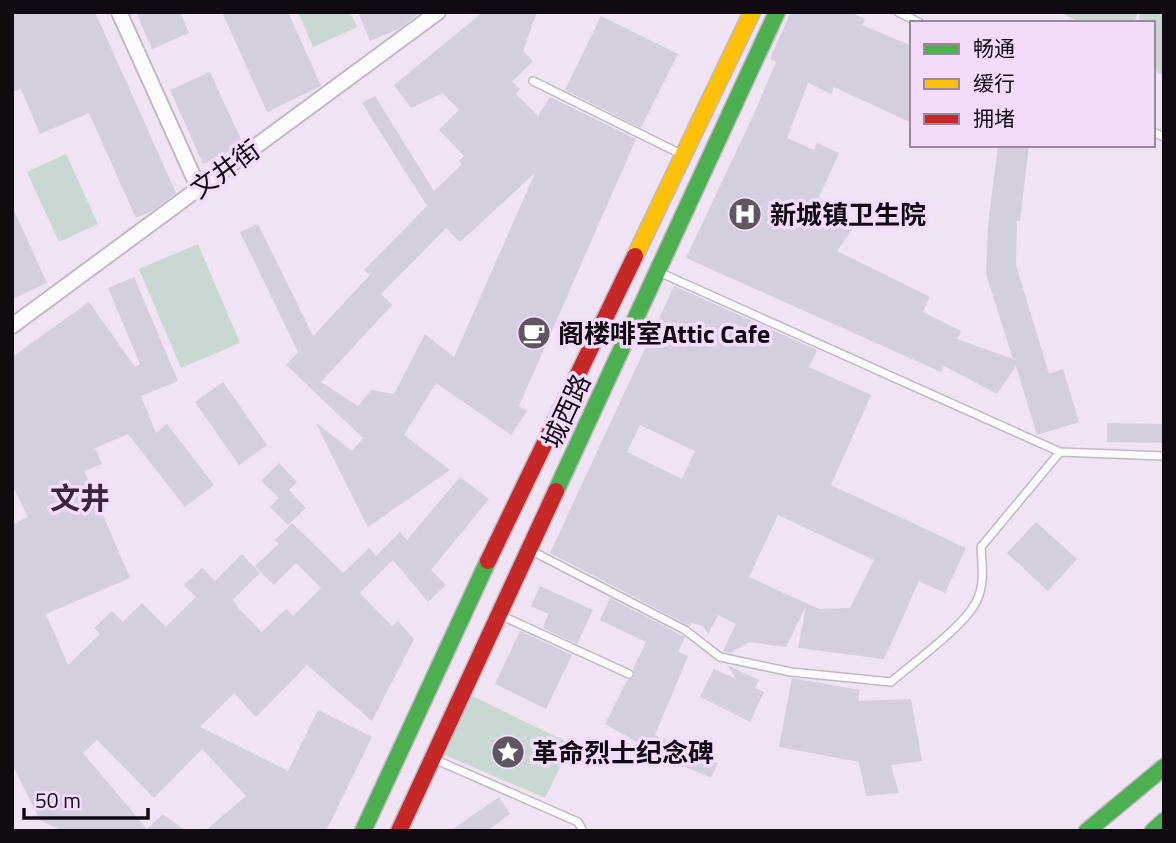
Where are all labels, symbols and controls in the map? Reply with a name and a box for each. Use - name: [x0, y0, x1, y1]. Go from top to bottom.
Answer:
- legend: [910, 21, 1155, 147]
- text: 畅通: [973, 32, 1015, 64]
- text: 缓行: [973, 67, 1015, 99]
- text: 拥堵: [973, 102, 1015, 134]
- street label: 文井街: [182, 130, 268, 208]
- hospital icon: 新城镇卫生院: [726, 195, 764, 233]
- place label: 新城镇卫生院: [770, 195, 926, 234]
- cafe icon: 阁楼啡室Attic Cafe: [515, 314, 553, 352]
- place label: 阁楼啡室Attic Cafe: [558, 314, 770, 353]
- street label: 城西路: [532, 367, 600, 455]
- district label: 文井: [50, 475, 110, 521]
- place icon: 革命烈士纪念碑: [489, 733, 527, 771]
- place label: 革命烈士纪念碑: [532, 733, 714, 772]
- scale bar: [24, 776, 149, 820]
- text: 50 m: [35, 784, 81, 816]

